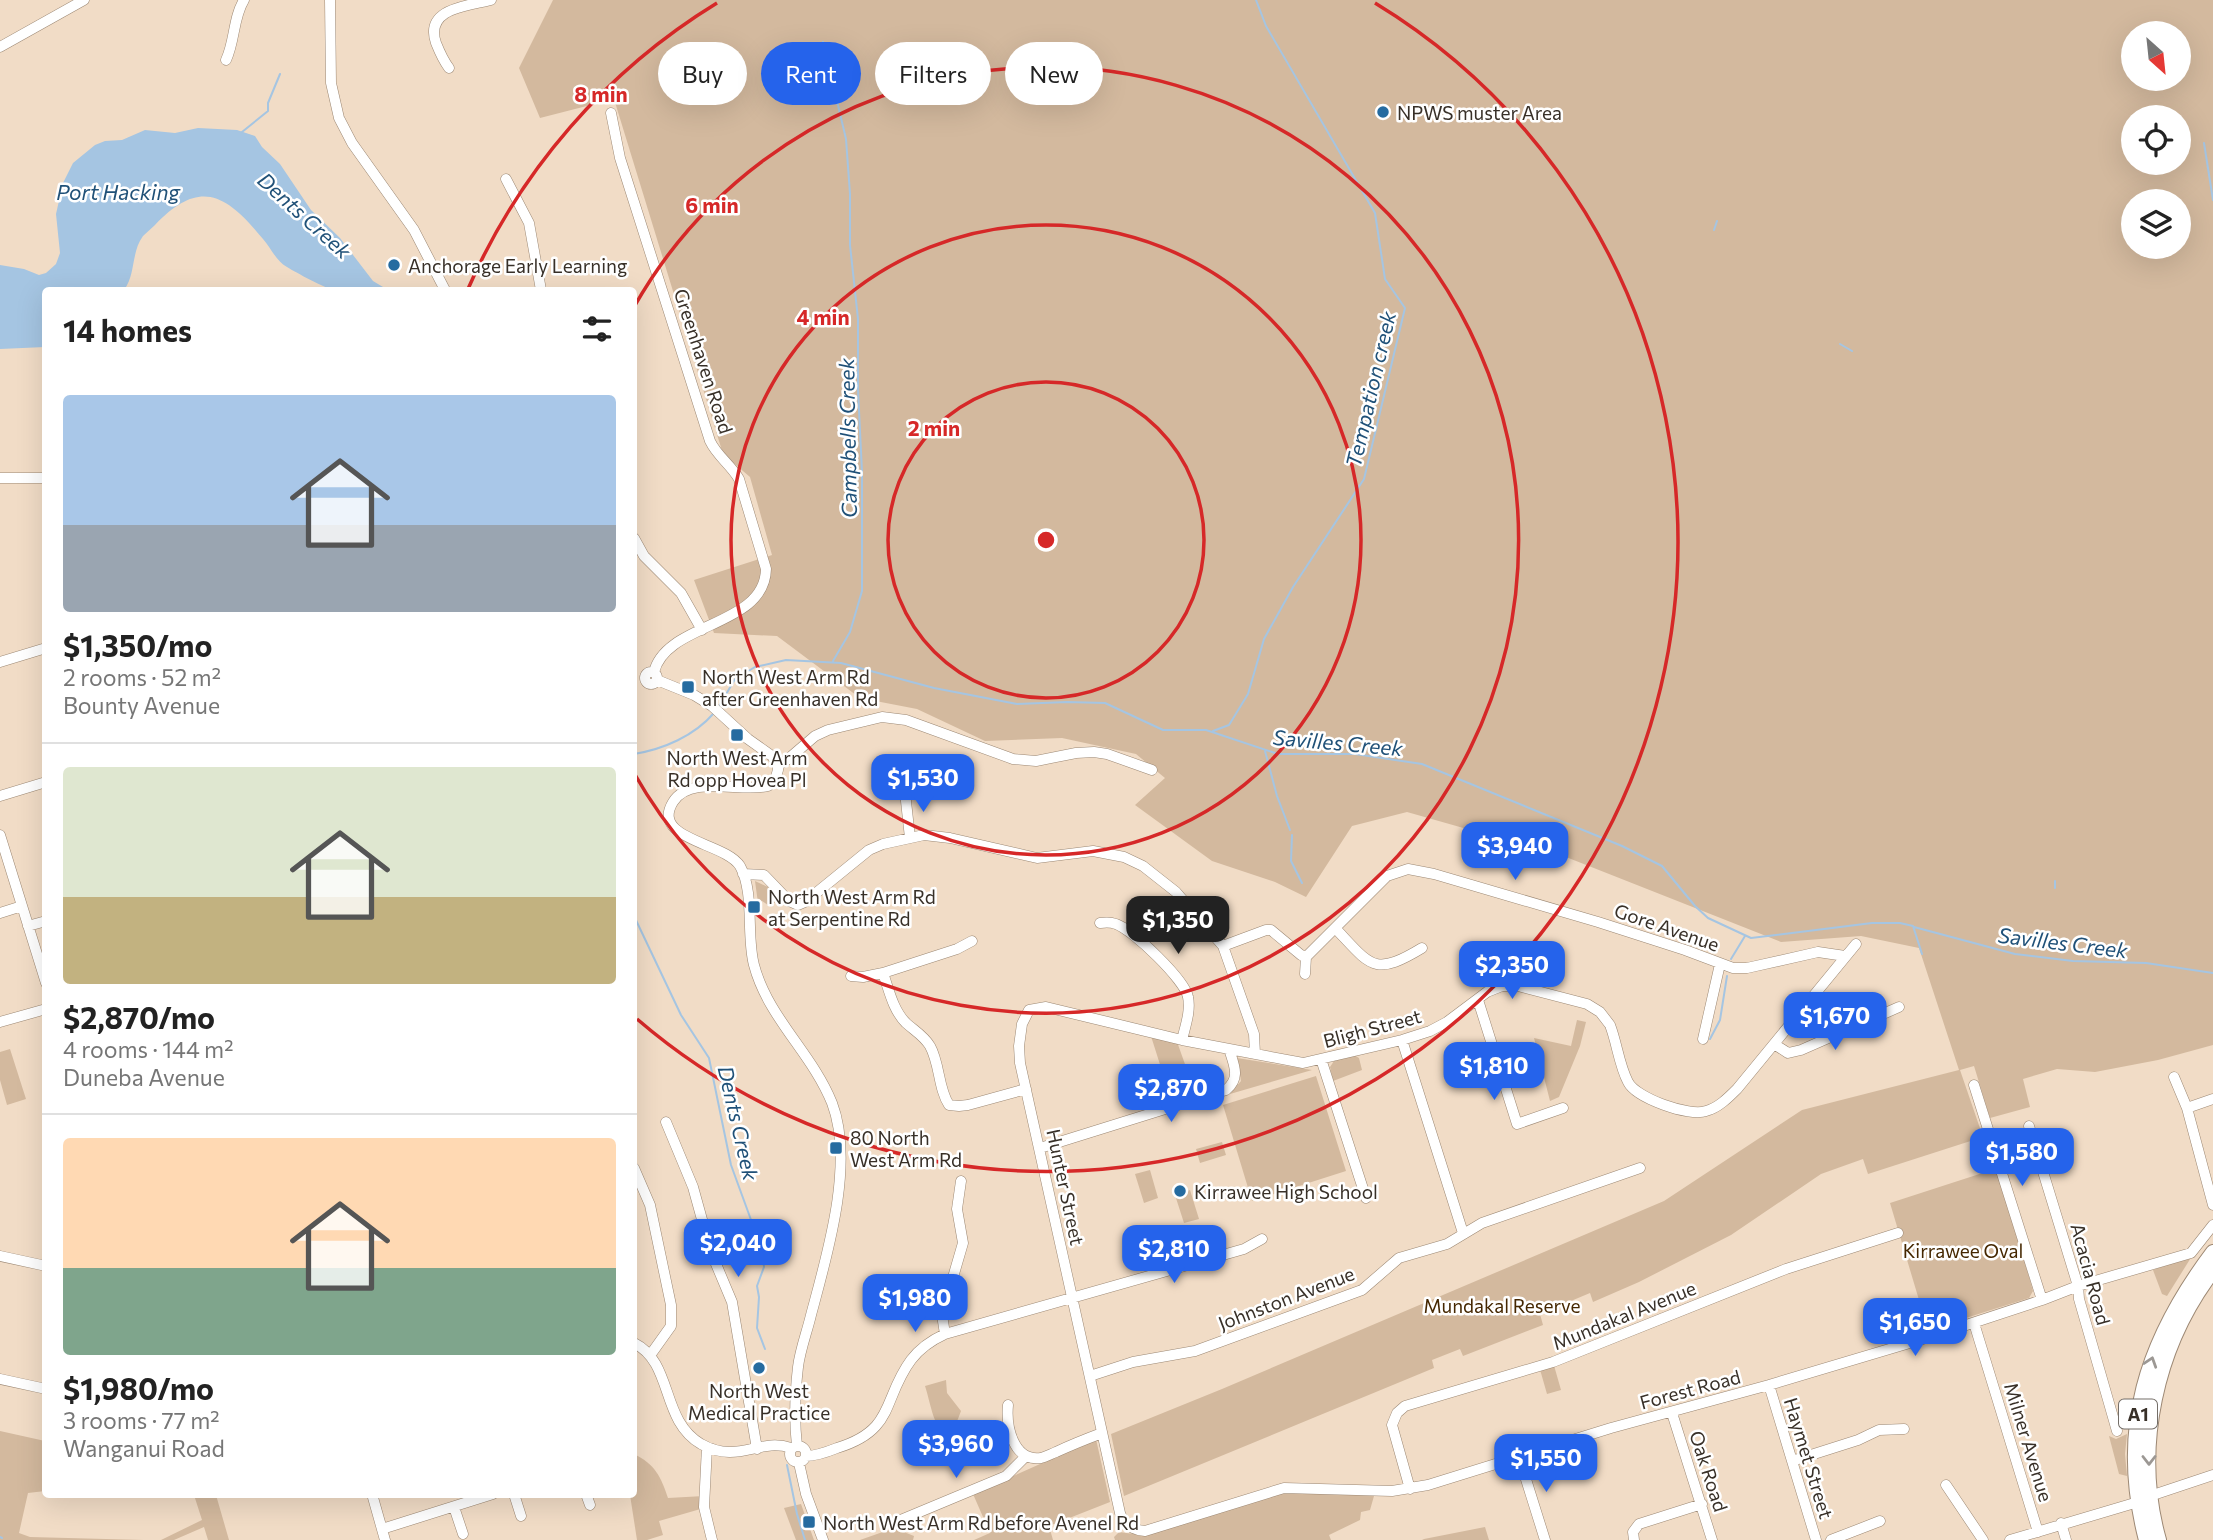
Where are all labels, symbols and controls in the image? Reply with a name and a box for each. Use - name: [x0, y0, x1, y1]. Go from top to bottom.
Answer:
- north arrow: [2121, 21, 2191, 91]
- map controls: [2121, 21, 2191, 259]
- chip: Buy: [658, 42, 747, 105]
- chip: Rent: [761, 42, 861, 105]
- chip: Filters: [875, 42, 991, 105]
- chip: New: [1005, 42, 1103, 105]
- text: 8 min: [574, 81, 628, 106]
- place label: NPWS muster Area: [1397, 101, 1562, 124]
- marker: NPWS muster Area: [1375, 104, 1391, 120]
- button: locate: [2121, 105, 2191, 175]
- water label: Dents Creek: [253, 167, 357, 264]
- water label: Port Hacking: [56, 179, 181, 204]
- button: layers: [2121, 189, 2191, 259]
- text: 6 min: [685, 192, 739, 217]
- place label: Anchorage Early Learning: [408, 254, 627, 277]
- marker: Anchorage Early Learning: [386, 257, 402, 273]
- street label: Greenhaven Road: [670, 286, 738, 436]
- text: 4 min: [796, 304, 850, 329]
- water label: Tempation creek: [1340, 308, 1400, 469]
- icon: filters: [578, 310, 616, 348]
- text: 14 homes: [63, 311, 192, 348]
- water label: Campbells Creek: [833, 357, 861, 518]
- text: 2 min: [908, 415, 960, 440]
- icon: home: [277, 440, 403, 566]
- centre of rings: [1034, 528, 1058, 552]
- text: $1,350/mo: [63, 626, 212, 663]
- text: 2 rooms · 52 m²: [63, 663, 221, 691]
- place label: North West Arm Rd after Greenhaven Rd: [702, 665, 878, 710]
- marker: North West Arm Rd after Greenhaven Rd: [680, 679, 696, 695]
- text: Bounty Avenue: [63, 691, 220, 719]
- water label: Savilles Creek: [1272, 724, 1405, 760]
- marker: North West Arm Rd opp Hovea Pl: [729, 727, 745, 743]
- place label: North West Arm Rd opp Hovea Pl: [667, 746, 807, 791]
- pin: $1,530: [866, 754, 980, 814]
- text: $1,530: [887, 763, 959, 791]
- icon: home: [277, 812, 403, 938]
- pin: $3,940: [1458, 822, 1572, 882]
- text: $3,940: [1477, 831, 1553, 859]
- place label: North West Arm Rd at Serpentine Rd: [768, 885, 936, 930]
- pin: $1,350: [1121, 897, 1235, 956]
- street label: Gore Avenue: [1611, 898, 1723, 956]
- marker: North West Arm Rd at Serpentine Rd: [746, 899, 762, 915]
- text: $1,350: [1142, 905, 1214, 933]
- water label: Savilles Creek: [1997, 922, 2130, 962]
- pin: $2,350: [1455, 942, 1569, 1001]
- text: $2,350: [1475, 950, 1549, 978]
- pin: $1,670: [1778, 992, 1892, 1052]
- text: $2,870/mo: [63, 998, 215, 1035]
- text: $1,670: [1800, 1001, 1870, 1029]
- street label: Bligh Street: [1320, 1004, 1424, 1052]
- text: 4 rooms · 144 m²: [63, 1035, 233, 1063]
- pin: $1,810: [1437, 1042, 1551, 1102]
- text: $1,810: [1460, 1051, 1528, 1079]
- text: Duneba Avenue: [63, 1063, 225, 1091]
- water label: Dents Creek: [714, 1063, 764, 1183]
- pin: $2,870: [1114, 1064, 1228, 1124]
- text: $2,870: [1134, 1073, 1208, 1101]
- place label: 80 North West Arm Rd: [850, 1126, 962, 1171]
- street label: Hunter Street: [1042, 1127, 1090, 1247]
- pin: $1,580: [1965, 1128, 2079, 1188]
- text: $1,580: [1986, 1137, 2058, 1165]
- marker: 80 North West Arm Rd: [828, 1140, 844, 1156]
- place label: Kirrawee High School: [1194, 1180, 1378, 1203]
- icon: home: [277, 1183, 403, 1309]
- marker: Kirrawee High School: [1172, 1183, 1188, 1199]
- pin: $2,040: [681, 1220, 795, 1279]
- street label: Acacia Road: [2066, 1221, 2116, 1327]
- pin: $2,810: [1117, 1226, 1231, 1285]
- text: $2,040: [700, 1228, 776, 1256]
- text: $2,810: [1138, 1234, 1210, 1262]
- park label: Kirrawee Oval: [1903, 1239, 2023, 1262]
- street label: Johnston Avenue: [1215, 1261, 1357, 1335]
- pin: $1,980: [858, 1274, 972, 1334]
- street label: Mundakal Avenue: [1549, 1276, 1699, 1354]
- text: $1,980: [879, 1283, 951, 1311]
- park label: Mundakal Reserve: [1423, 1294, 1581, 1317]
- pin: $1,650: [1858, 1298, 1972, 1358]
- text: $1,650: [1879, 1307, 1951, 1335]
- one-way arrow: [2143, 1356, 2157, 1369]
- marker: North West Medical Practice: [751, 1360, 767, 1376]
- street label: Forest Road: [1637, 1364, 1743, 1414]
- text: $1,980/mo: [63, 1369, 214, 1406]
- place label: North West Medical Practice: [688, 1379, 830, 1424]
- street label: Milner Avenue: [2000, 1380, 2058, 1504]
- street label: Haymet Street: [1780, 1395, 1838, 1522]
- road number: A1: [2119, 1400, 2157, 1428]
- text: 3 rooms · 77 m²: [63, 1406, 220, 1434]
- pin: $3,960: [899, 1420, 1013, 1480]
- street label: Oak Road: [1685, 1428, 1733, 1514]
- text: $3,960: [918, 1429, 994, 1457]
- text: Wanganui Road: [63, 1434, 225, 1462]
- pin: $1,550: [1489, 1434, 1603, 1494]
- text: $1,550: [1510, 1443, 1582, 1471]
- one-way arrow: [2141, 1456, 2157, 1466]
- place label: North West Arm Rd before Avenel Rd: [823, 1511, 1139, 1534]
- marker: North West Arm Rd before Avenel Rd: [801, 1514, 817, 1530]

